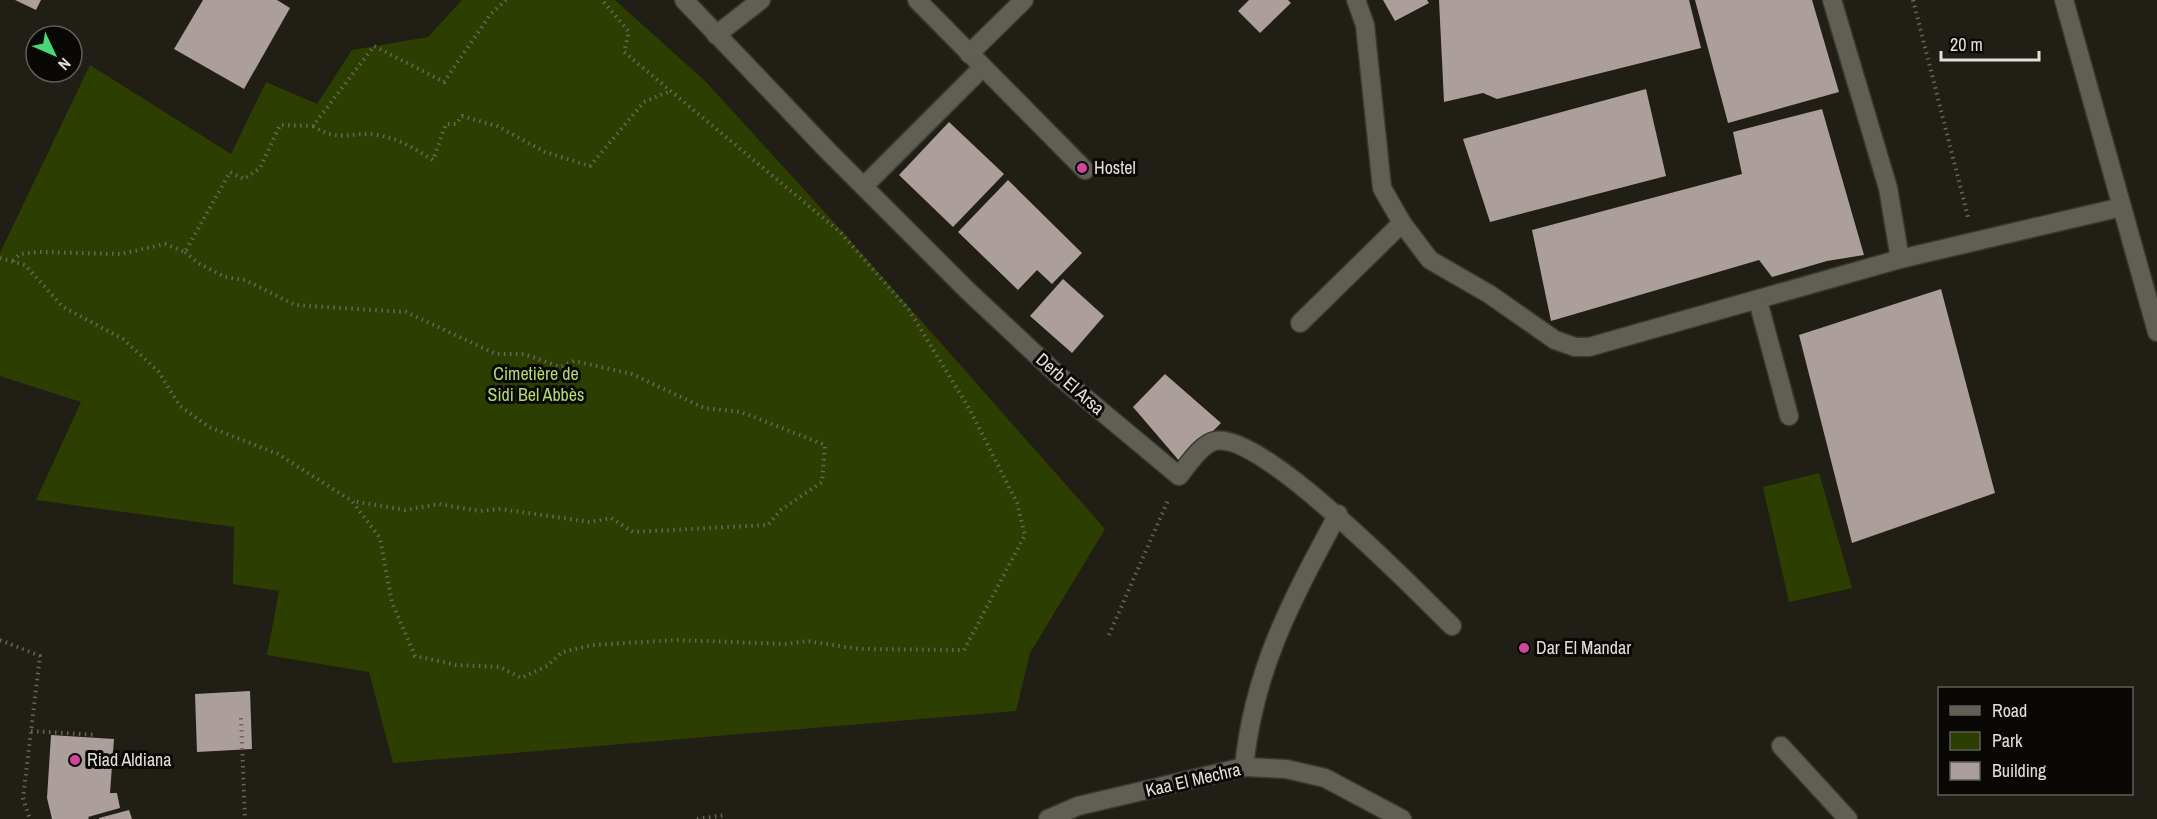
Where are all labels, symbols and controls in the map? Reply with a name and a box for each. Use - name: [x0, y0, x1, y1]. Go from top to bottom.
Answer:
- north arrow: [24, 24, 84, 84]
- scale bar: [1941, 24, 2038, 62]
- text: 20 m: [1950, 32, 1983, 57]
- text: N: [54, 53, 76, 75]
- place label: Hostel: [1094, 155, 1136, 180]
- marker: Hostel: [1075, 161, 1089, 175]
- street label: Derb El Arsa: [1031, 347, 1110, 420]
- park label: Cimetière de Sidi Bel Abbès: [488, 361, 584, 407]
- place label: Dar El Mandar: [1536, 635, 1631, 660]
- marker: Dar El Mandar: [1517, 641, 1531, 655]
- legend: [1938, 687, 2133, 795]
- text: Road: [1992, 698, 2027, 723]
- text: Park: [1992, 728, 2023, 753]
- place label: Riad Aldiana: [87, 747, 172, 772]
- marker: Riad Aldiana: [68, 753, 82, 767]
- street label: Kaa El Mechra: [1143, 756, 1243, 803]
- text: Building: [1992, 758, 2047, 783]

